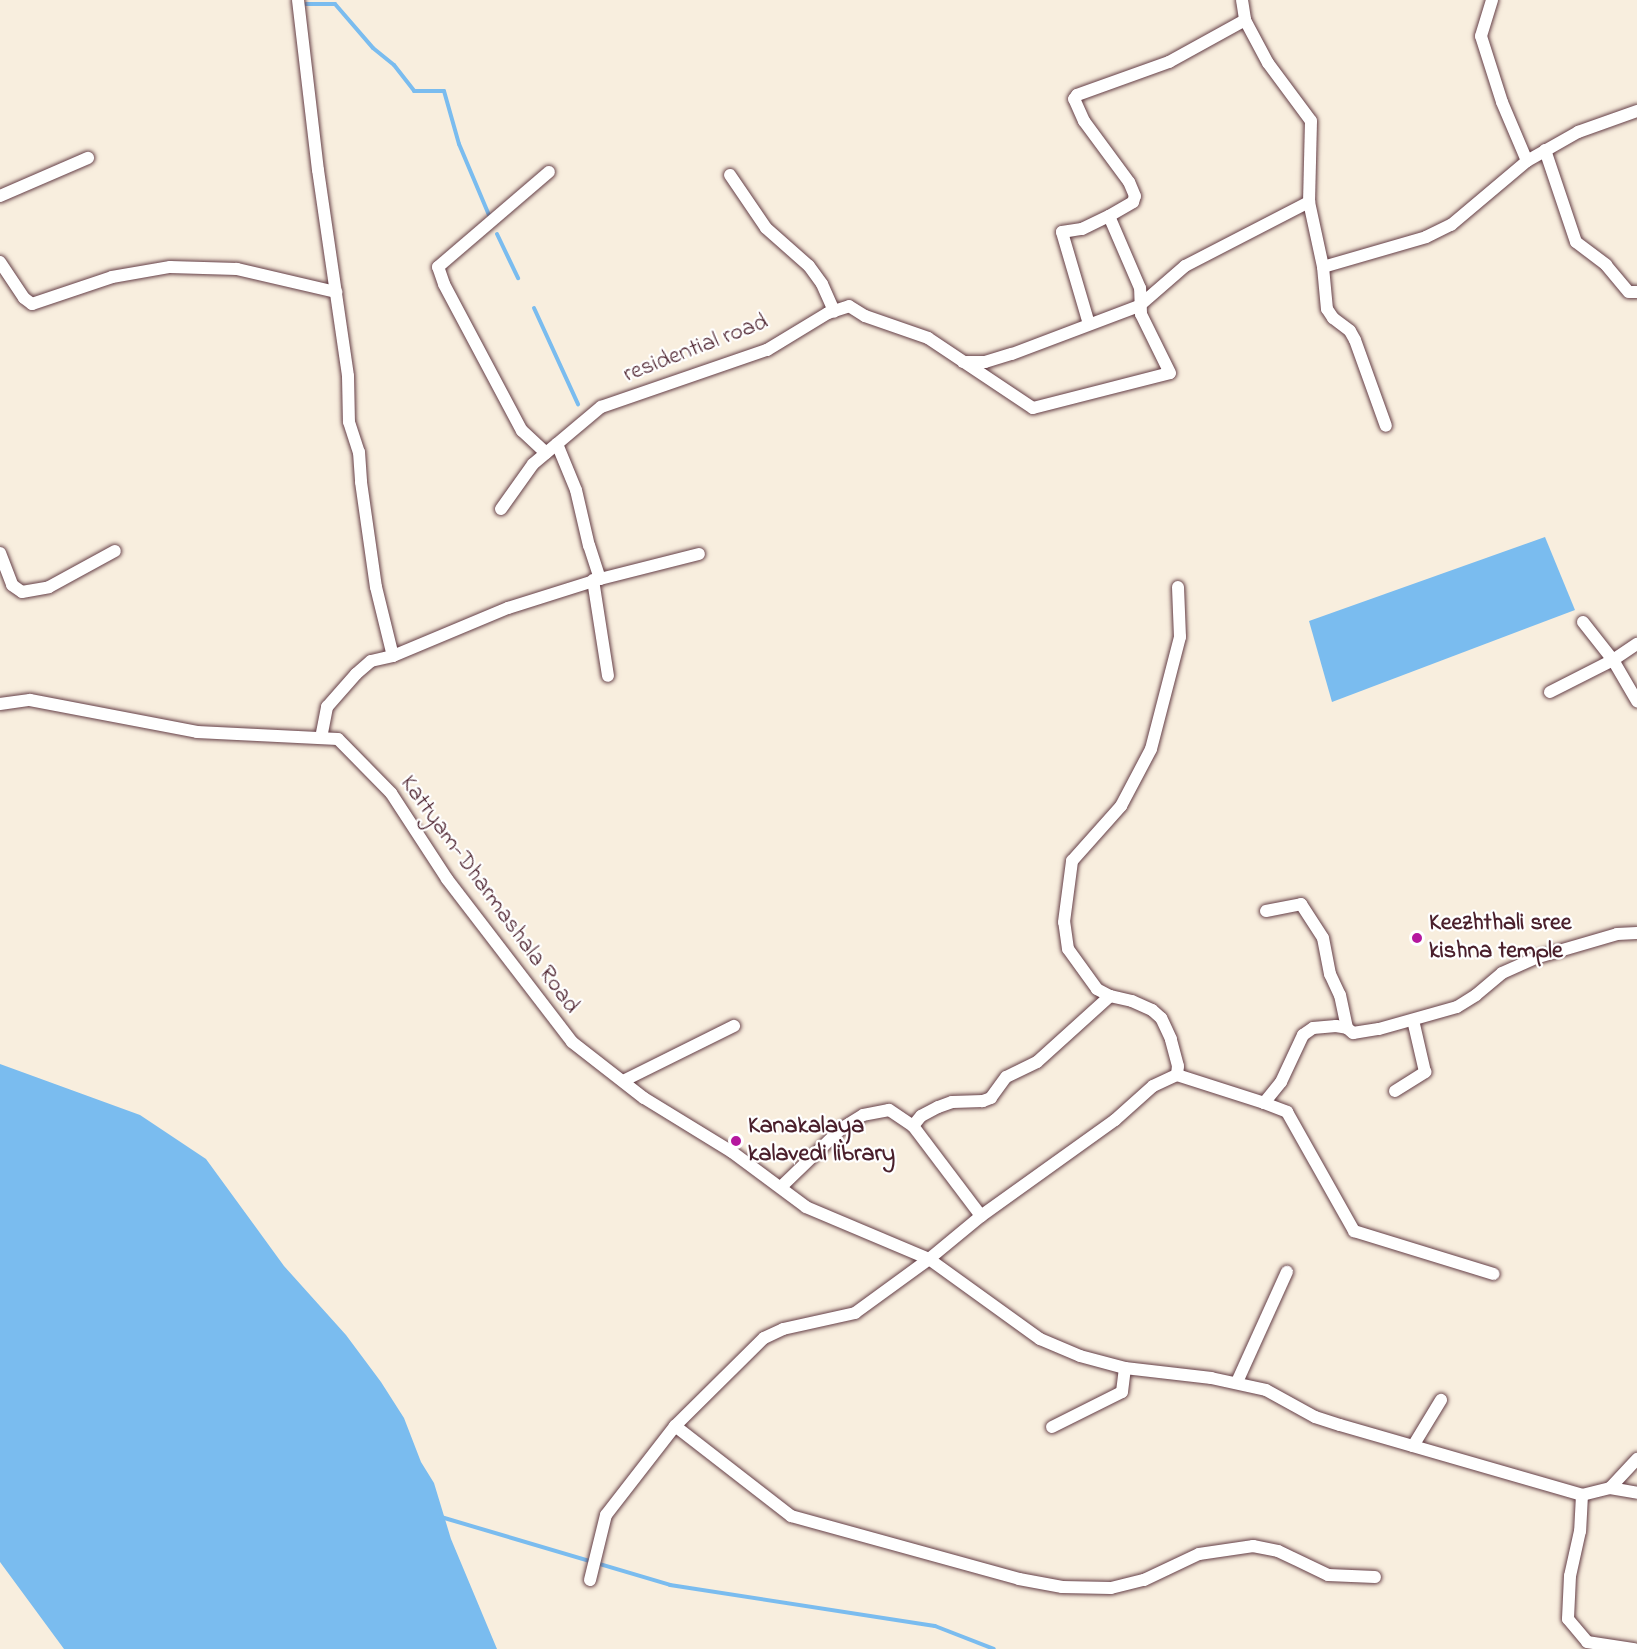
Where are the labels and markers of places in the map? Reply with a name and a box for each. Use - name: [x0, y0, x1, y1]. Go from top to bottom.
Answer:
- place label: Keezhthali sree kishna temple: [1429, 910, 1572, 966]
- marker: Keezhthali sree kishna temple: [1410, 931, 1424, 945]
- place label: Kanakalaya kalavedi library: [748, 1113, 895, 1169]
- marker: Kanakalaya kalavedi library: [729, 1134, 743, 1148]

